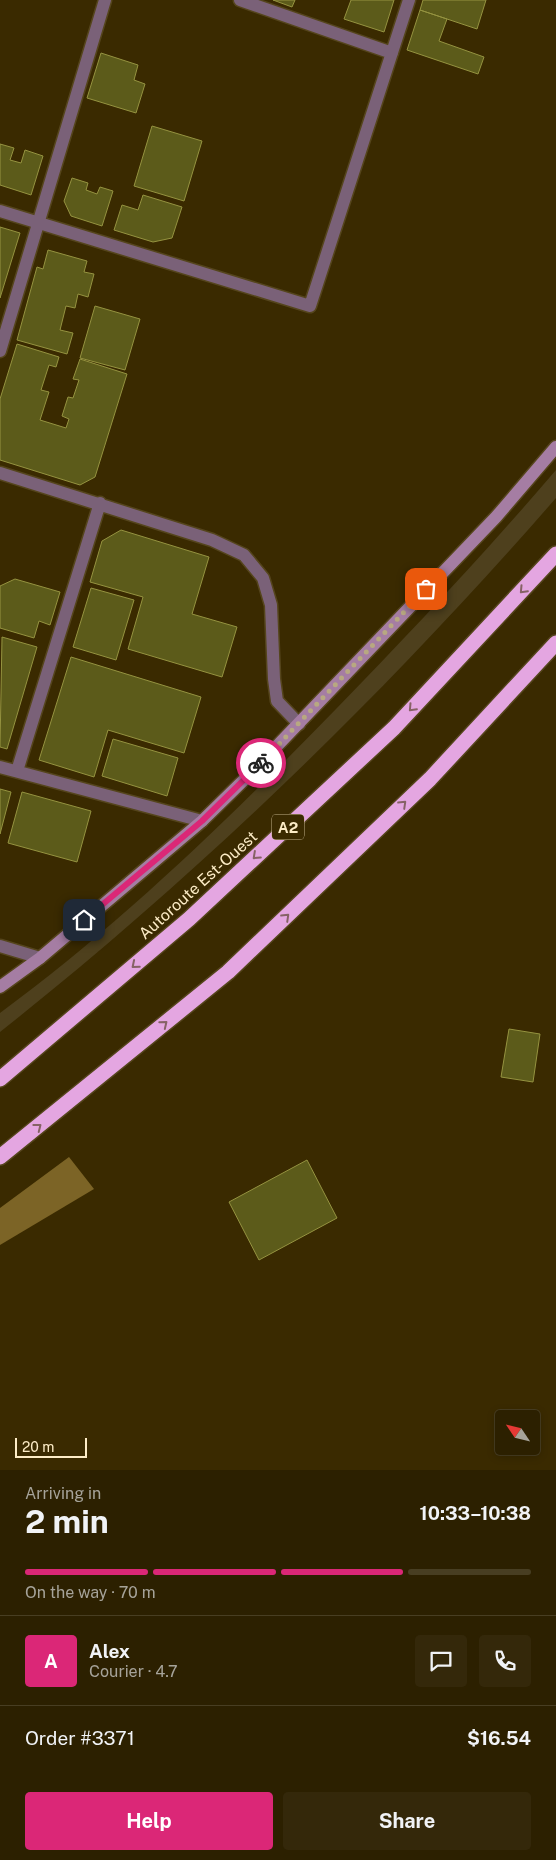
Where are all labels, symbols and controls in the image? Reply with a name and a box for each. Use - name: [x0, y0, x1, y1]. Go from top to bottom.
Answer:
- pin: [405, 568, 447, 610]
- icon: bag: [412, 575, 440, 603]
- one-way arrow: [520, 584, 529, 593]
- one-way arrow: [409, 703, 418, 712]
- courier: [236, 738, 286, 788]
- icon: bike: [247, 749, 275, 777]
- one-way arrow: [397, 801, 406, 810]
- road number: A2: [272, 814, 304, 840]
- street label: Autoroute Est-Ouest: [135, 827, 261, 943]
- one-way arrow: [253, 850, 262, 859]
- pin: [63, 899, 105, 941]
- icon: home: [70, 906, 98, 934]
- one-way arrow: [280, 914, 289, 923]
- one-way arrow: [132, 959, 141, 968]
- one-way arrow: [158, 1022, 167, 1030]
- one-way arrow: [32, 1125, 41, 1133]
- north arrow: [495, 1410, 540, 1455]
- map controls: [495, 1410, 540, 1455]
- scale bar: [15, 1435, 88, 1458]
- text: 20 m: [22, 1439, 54, 1455]
- text: Arriving in: [25, 1484, 101, 1503]
- text: 10:33–10:38: [420, 1502, 531, 1524]
- text: 2 min: [25, 1503, 109, 1540]
- text: On the way · 70 m: [25, 1583, 155, 1602]
- button: chat: [415, 1635, 467, 1687]
- button: phone: [479, 1635, 531, 1687]
- text: Alex: [89, 1640, 130, 1662]
- text: A: [44, 1650, 58, 1672]
- text: Courier · 4.7: [89, 1662, 178, 1681]
- text: Order #3371: [25, 1727, 135, 1749]
- text: $16.54: [467, 1727, 531, 1749]
- button: Help: [25, 1792, 273, 1850]
- button: Share: [283, 1792, 531, 1850]

